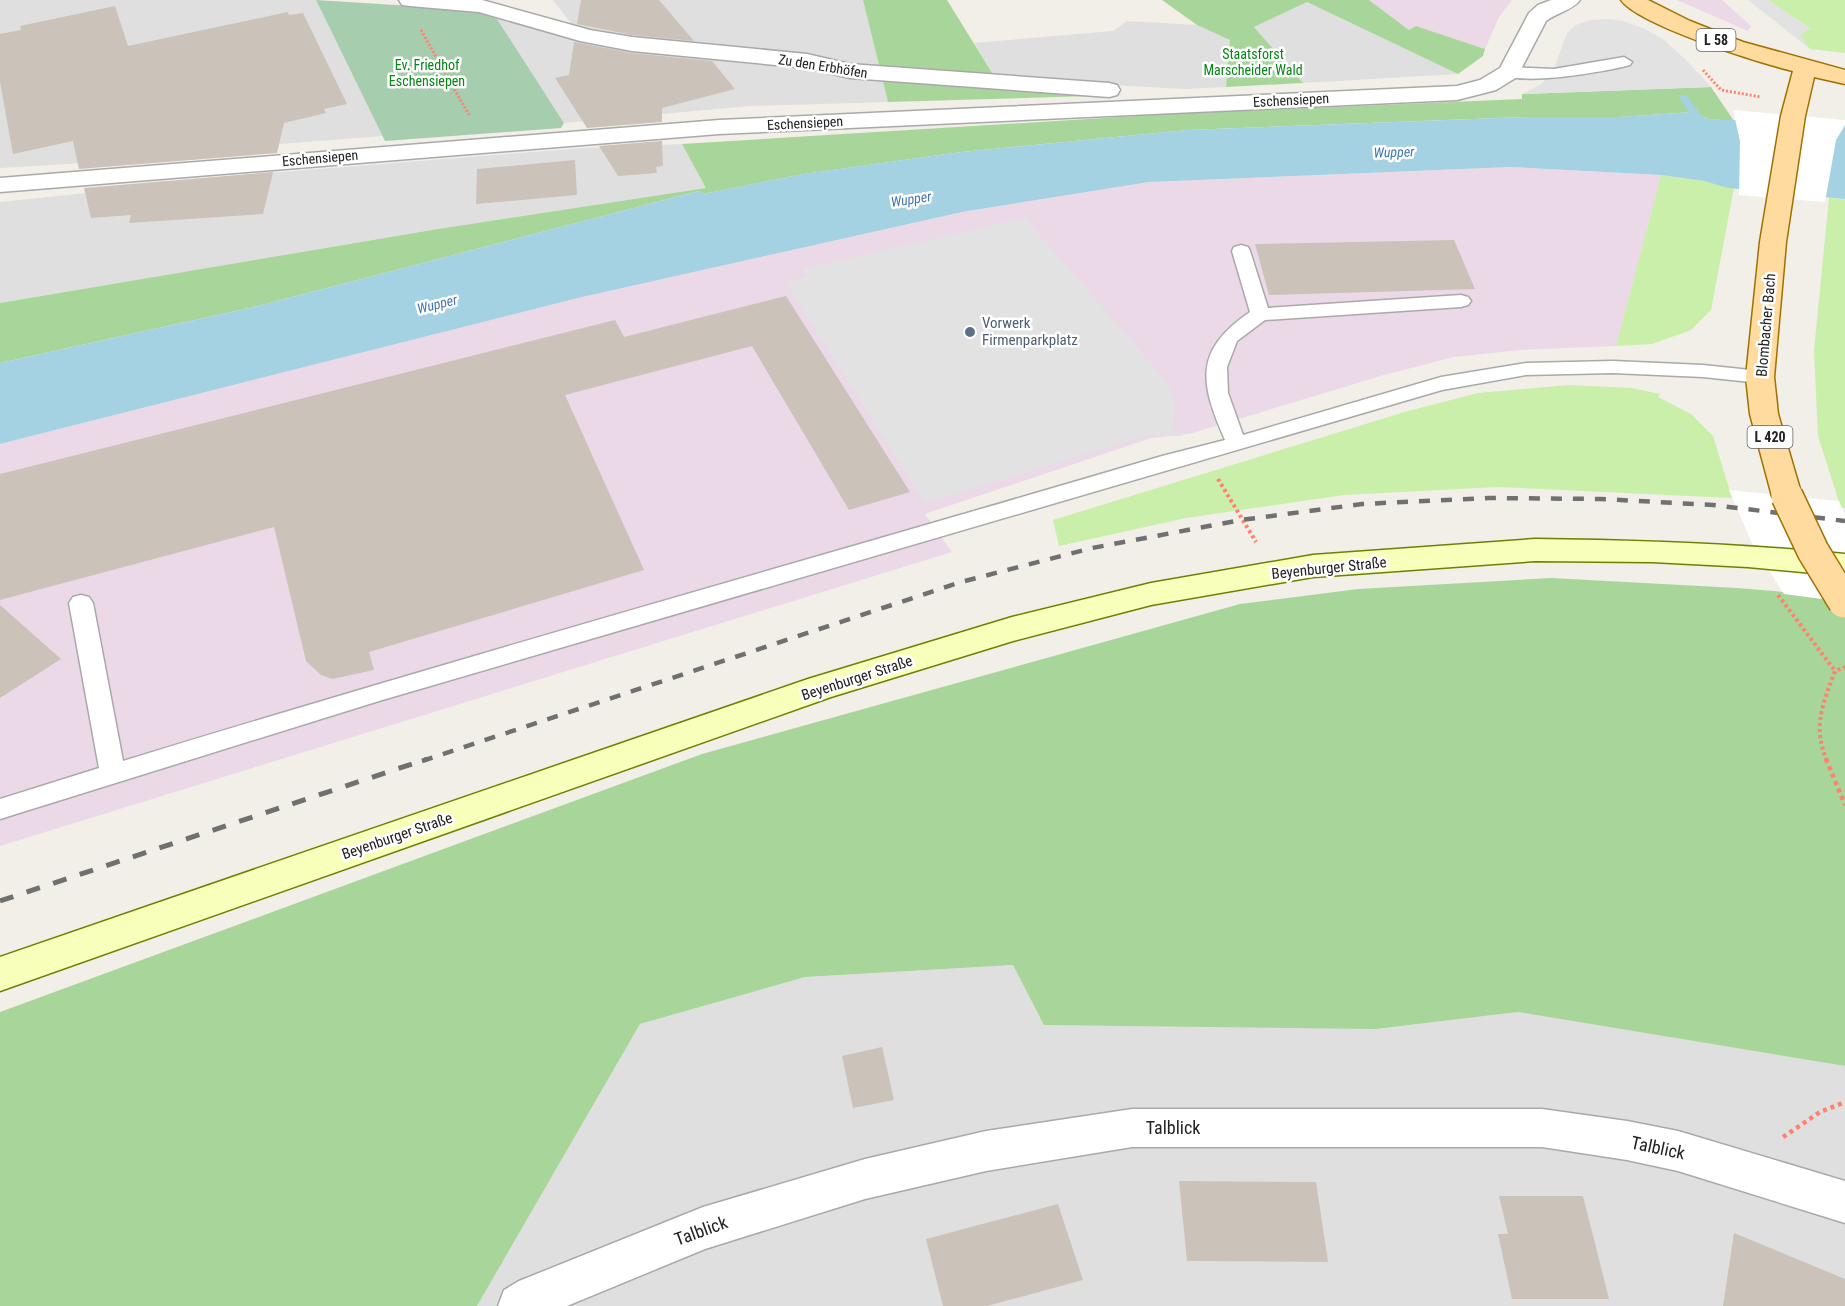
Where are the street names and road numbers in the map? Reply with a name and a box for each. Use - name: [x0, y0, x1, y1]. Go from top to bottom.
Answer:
- road number: L 58: [1696, 29, 1736, 51]
- street label: Zu den Erbhöfen: [777, 51, 869, 81]
- street label: Eschensiepen: [1252, 90, 1330, 110]
- street label: Eschensiepen: [766, 113, 844, 133]
- street label: Eschensiepen: [281, 147, 359, 169]
- street label: Blombacher Bach: [1753, 273, 1779, 377]
- road number: L 420: [1748, 426, 1792, 448]
- street label: Beyenburger Straße: [1271, 553, 1387, 583]
- street label: Beyenburger Straße: [799, 652, 915, 704]
- street label: Beyenburger Straße: [339, 809, 455, 863]
- street label: Talblick: [1146, 1117, 1200, 1138]
- street label: Talblick: [1629, 1132, 1687, 1163]
- street label: Talblick: [672, 1211, 730, 1250]

